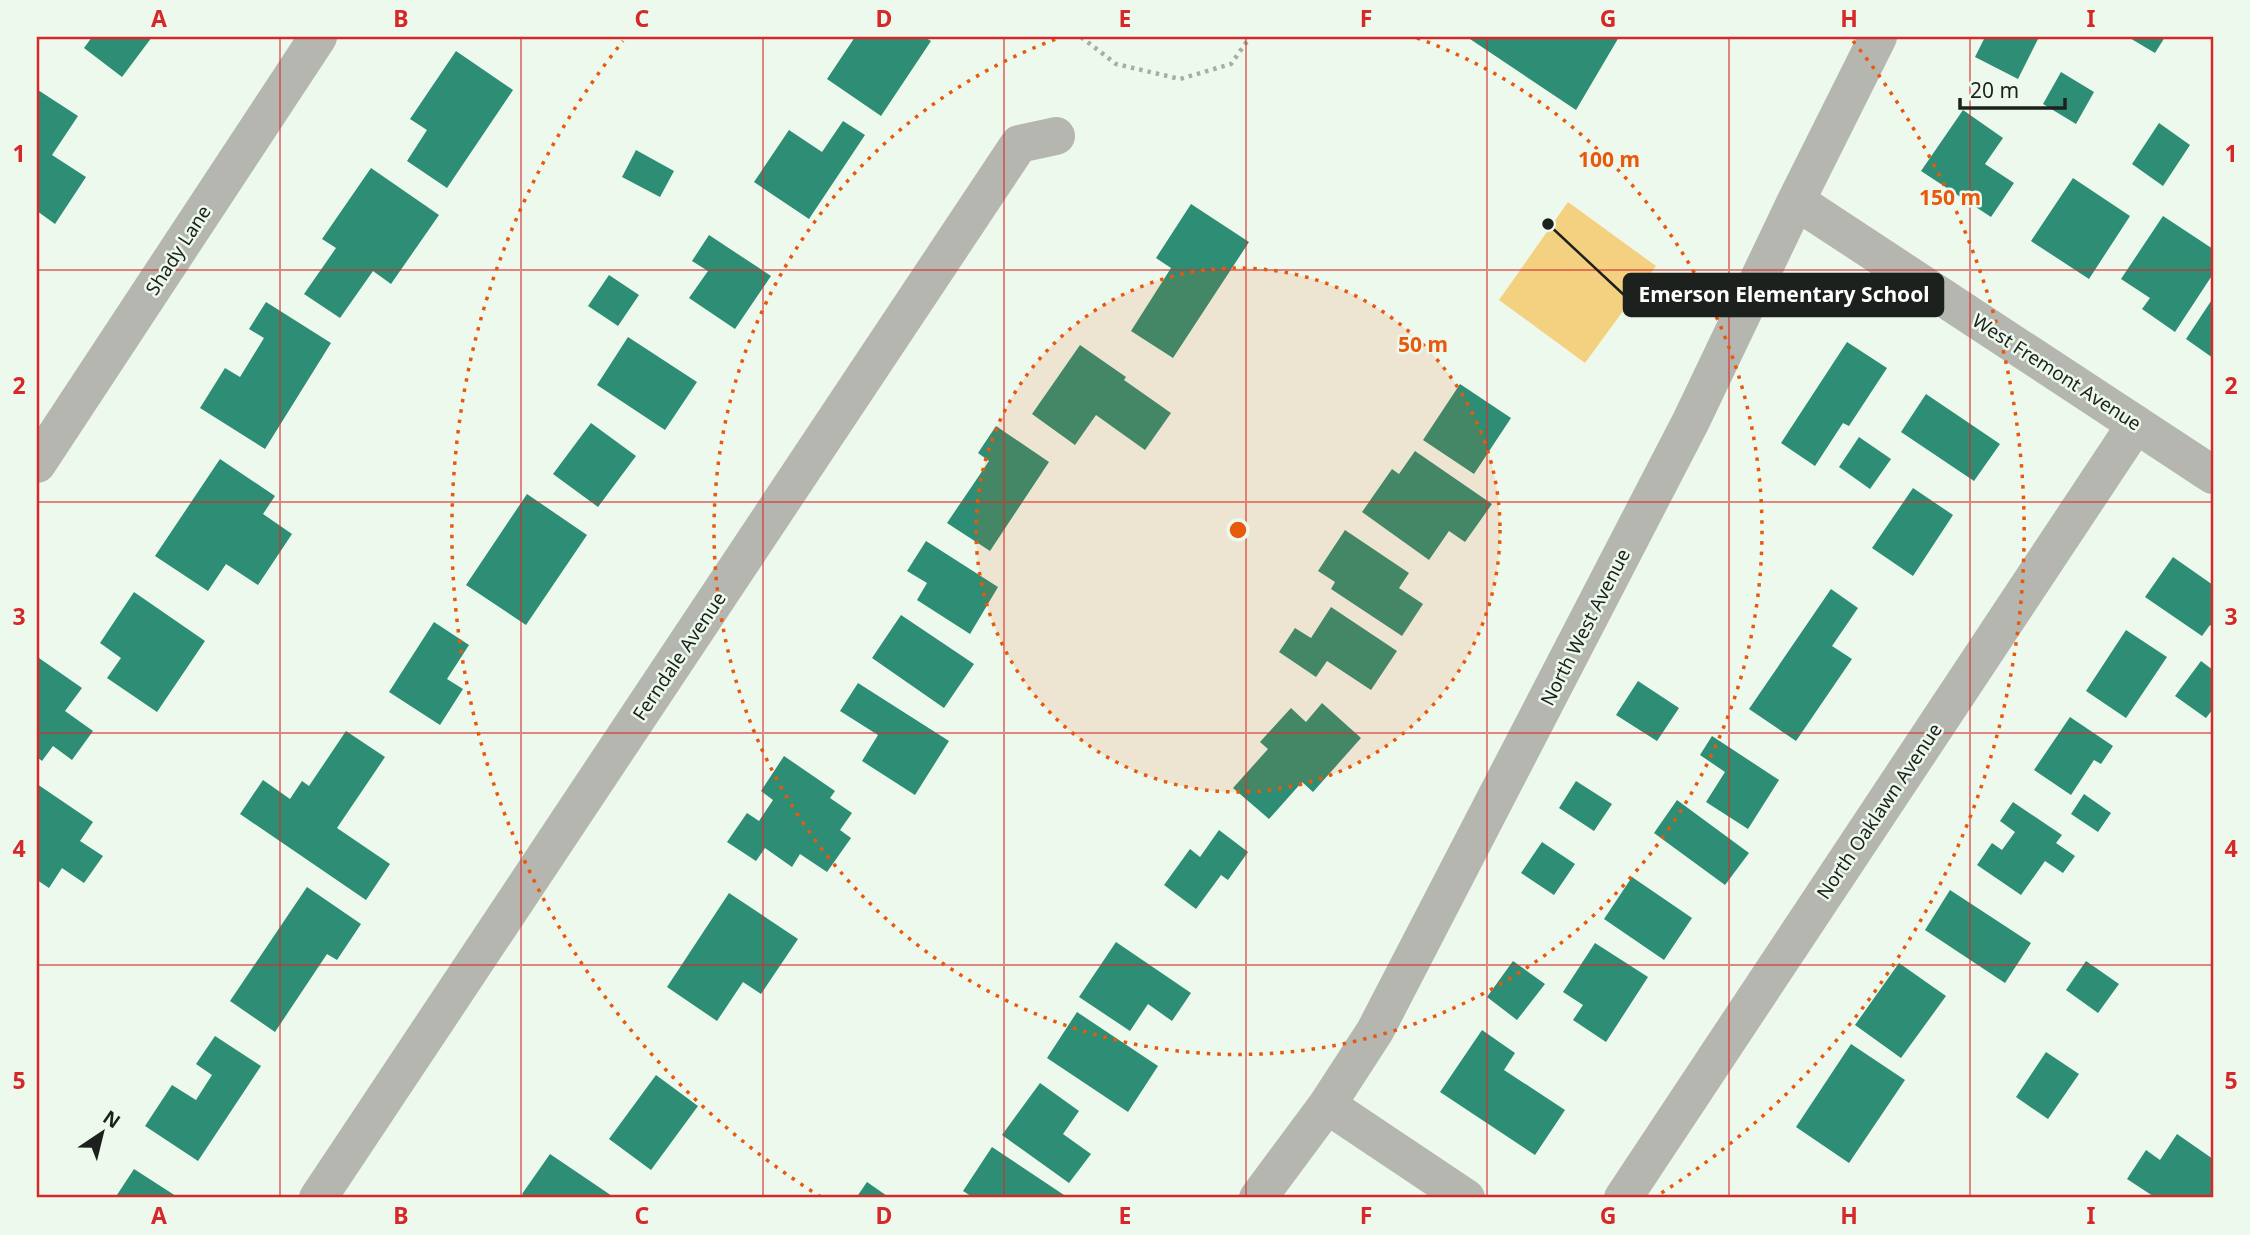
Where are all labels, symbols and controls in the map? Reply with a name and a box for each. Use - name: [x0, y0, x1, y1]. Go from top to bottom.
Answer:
- text: A: [151, 2, 167, 34]
- text: B: [393, 2, 409, 34]
- text: C: [635, 2, 650, 34]
- text: D: [876, 2, 892, 34]
- text: E: [1119, 2, 1131, 34]
- text: F: [1360, 2, 1372, 34]
- text: G: [1600, 2, 1616, 34]
- text: H: [1840, 2, 1858, 34]
- text: I: [2087, 2, 2096, 34]
- scale bar: [1960, 66, 2064, 110]
- text: 20 m: [1970, 76, 2019, 104]
- text: 1: [12, 137, 26, 169]
- text: 1: [2224, 137, 2238, 169]
- text: 100 m: [1578, 145, 1640, 173]
- text: 150 m: [1919, 183, 1981, 211]
- street label: Shady Lane: [139, 200, 217, 300]
- callout: Emerson Elementary School: [1624, 274, 1943, 316]
- text: Emerson Elementary School: [1638, 280, 1930, 308]
- street label: West Fremont Avenue: [1968, 308, 2146, 436]
- text: 50 m: [1398, 330, 1448, 358]
- text: 2: [12, 369, 26, 401]
- text: 2: [2224, 369, 2238, 401]
- centre of rings: [1226, 518, 1250, 542]
- street label: North West Avenue: [1534, 544, 1636, 710]
- street label: Ferndale Avenue: [626, 587, 732, 725]
- text: 3: [12, 600, 26, 632]
- text: 3: [2224, 600, 2238, 632]
- street label: North Oaklawn Avenue: [1810, 718, 1948, 904]
- text: 4: [12, 832, 26, 864]
- text: 4: [2224, 832, 2238, 864]
- text: 5: [12, 1064, 26, 1096]
- text: 5: [2224, 1064, 2238, 1096]
- north arrow: [66, 1098, 136, 1168]
- text: N: [98, 1104, 126, 1134]
- text: A: [151, 1199, 167, 1231]
- text: B: [393, 1199, 409, 1231]
- text: C: [635, 1199, 650, 1231]
- text: D: [876, 1199, 892, 1231]
- text: E: [1119, 1199, 1131, 1231]
- text: F: [1360, 1199, 1372, 1231]
- text: G: [1600, 1199, 1616, 1231]
- text: H: [1840, 1199, 1858, 1231]
- text: I: [2087, 1199, 2096, 1231]

